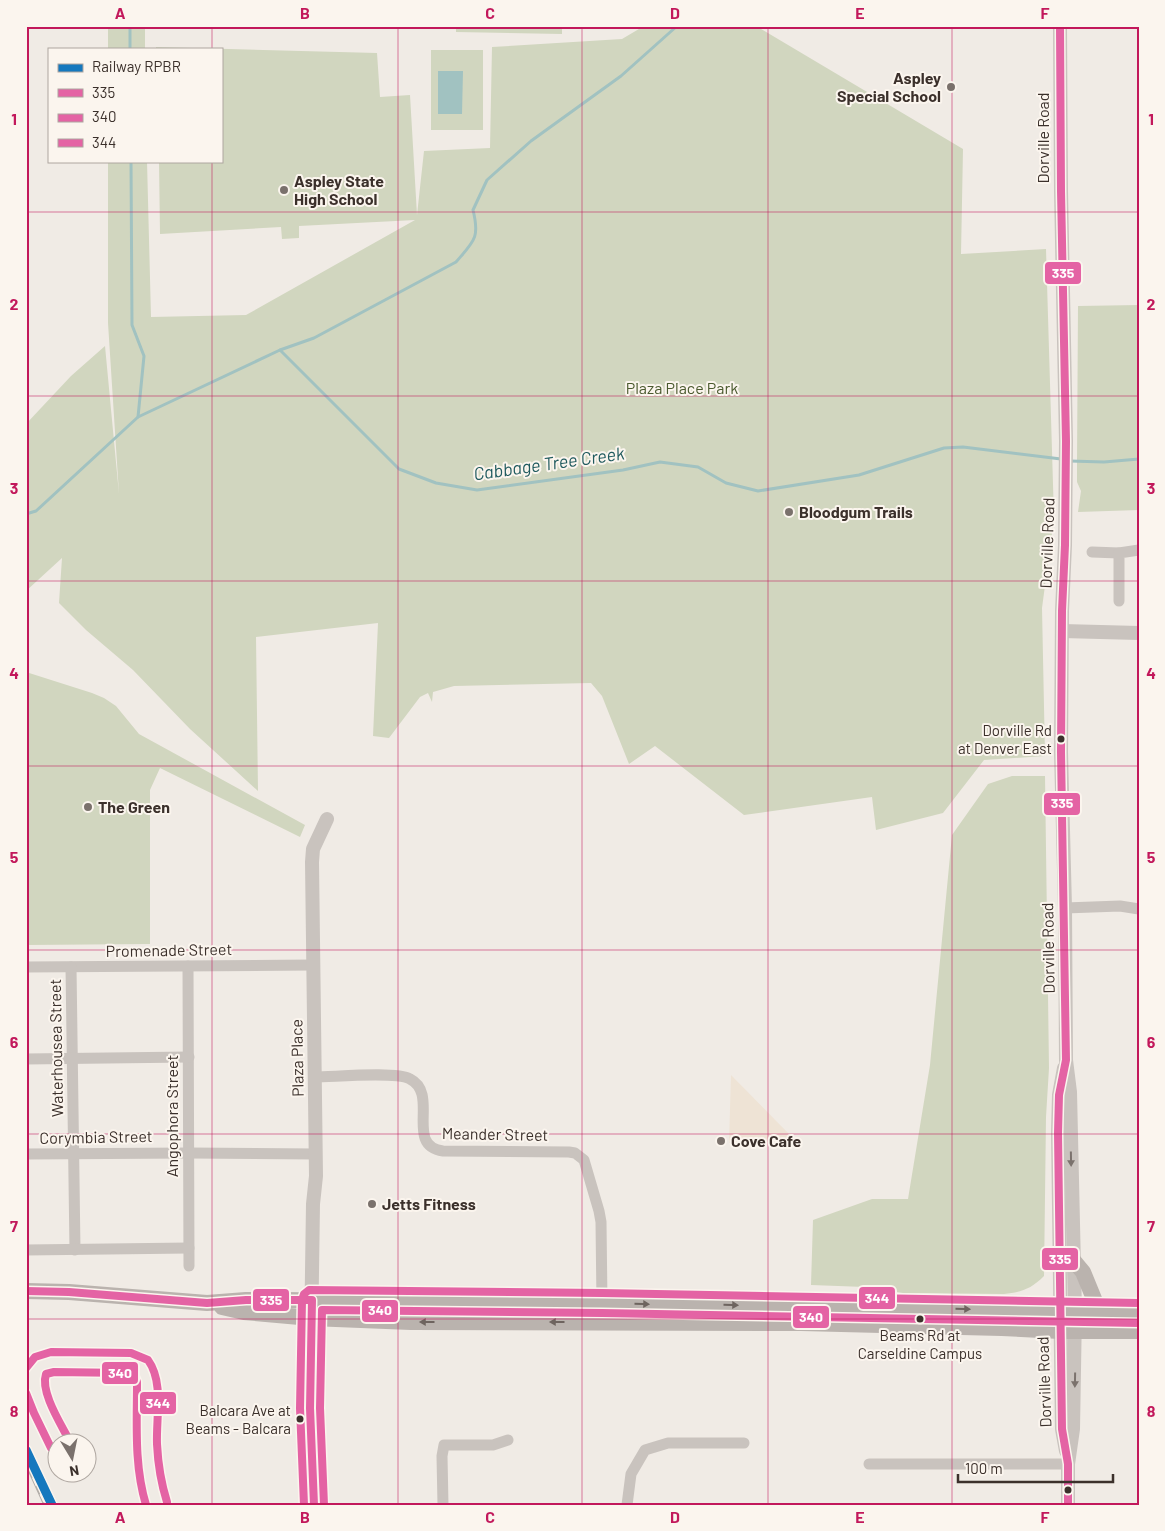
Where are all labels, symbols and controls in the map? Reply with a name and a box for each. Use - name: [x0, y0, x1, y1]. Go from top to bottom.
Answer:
- text: A: [115, 3, 126, 22]
- text: B: [300, 3, 310, 22]
- text: C: [485, 3, 495, 22]
- text: D: [670, 3, 680, 22]
- text: E: [855, 3, 865, 22]
- text: F: [1041, 3, 1050, 22]
- legend: [48, 48, 222, 162]
- text: Railway RPBR: [92, 57, 181, 75]
- place label: Aspley Special School: [837, 68, 941, 105]
- marker: Aspley Special School: [945, 81, 957, 93]
- text: 335: [92, 83, 115, 101]
- street label: Dorville Road: [1033, 92, 1052, 184]
- text: 340: [92, 107, 116, 125]
- text: 1: [11, 109, 17, 128]
- text: 1: [1148, 109, 1154, 128]
- text: 344: [92, 133, 116, 151]
- place label: Aspley State High School: [294, 171, 384, 208]
- marker: Aspley State High School: [278, 184, 290, 196]
- line badge: 335: [1044, 261, 1082, 285]
- text: 335: [1052, 264, 1075, 281]
- text: 2: [10, 294, 19, 313]
- text: 2: [1147, 294, 1156, 313]
- park label: Plaza Place Park: [626, 378, 738, 397]
- water label: Cabbage Tree Creek: [472, 441, 626, 484]
- text: 3: [10, 478, 18, 497]
- text: 3: [1147, 478, 1155, 497]
- street label: Dorville Road: [1035, 497, 1058, 589]
- place label: Bloodgum Trails: [799, 502, 913, 521]
- marker: Bloodgum Trails: [783, 506, 795, 518]
- text: 4: [9, 663, 19, 682]
- text: 4: [1146, 663, 1156, 682]
- place label: Dorville Rd at Denver East: [958, 721, 1052, 757]
- marker: Dorville Rd at Denver East: [1056, 734, 1066, 744]
- line badge: 335: [1043, 792, 1081, 816]
- text: 335: [1051, 794, 1074, 811]
- place label: The Green: [98, 797, 170, 816]
- marker: The Green: [82, 801, 94, 813]
- text: 5: [10, 847, 19, 866]
- text: 5: [1147, 847, 1156, 866]
- street label: Dorville Road: [1037, 902, 1058, 994]
- street label: Promenade Street: [106, 939, 232, 960]
- street label: Waterhousea Street: [45, 979, 66, 1117]
- street label: Plaza Place: [286, 1019, 307, 1097]
- text: 6: [10, 1032, 19, 1051]
- text: 6: [1147, 1032, 1156, 1051]
- street label: Angophora Street: [162, 1055, 181, 1177]
- street label: Meander Street: [442, 1123, 548, 1144]
- street label: Corymbia Street: [39, 1126, 153, 1147]
- place label: Cove Cafe: [731, 1131, 802, 1150]
- marker: Cove Cafe: [715, 1135, 727, 1147]
- one-way arrow: [1067, 1152, 1075, 1168]
- place label: Jetts Fitness: [382, 1194, 476, 1213]
- marker: Jetts Fitness: [366, 1198, 378, 1210]
- text: 7: [10, 1216, 18, 1235]
- text: 7: [1147, 1216, 1155, 1235]
- line badge: 335: [1041, 1247, 1079, 1271]
- text: 335: [1049, 1250, 1072, 1267]
- line badge: 344: [858, 1286, 896, 1310]
- line badge: 335: [252, 1288, 290, 1312]
- text: 344: [865, 1289, 889, 1306]
- text: 335: [260, 1291, 283, 1308]
- line badge: 340: [361, 1299, 399, 1323]
- one-way arrow: [634, 1300, 650, 1308]
- text: 340: [368, 1301, 392, 1318]
- one-way arrow: [723, 1302, 739, 1310]
- line badge: 340: [792, 1305, 830, 1329]
- one-way arrow: [956, 1305, 972, 1313]
- text: 340: [799, 1308, 823, 1325]
- marker: Beams Rd at Carseldine Campus: [915, 1314, 925, 1324]
- one-way arrow: [419, 1318, 435, 1326]
- one-way arrow: [549, 1318, 565, 1326]
- place label: Beams Rd at Carseldine Campus: [858, 1326, 982, 1362]
- street label: Dorville Road: [1032, 1336, 1055, 1428]
- line badge: 340: [101, 1361, 139, 1385]
- text: 340: [108, 1364, 132, 1381]
- one-way arrow: [1070, 1372, 1078, 1388]
- line badge: 344: [139, 1391, 177, 1415]
- text: 344: [146, 1394, 170, 1411]
- text: 8: [10, 1401, 19, 1420]
- place label: Balcara Ave at Beams - Balcara: [185, 1401, 291, 1437]
- text: 8: [1147, 1401, 1156, 1420]
- marker: Balcara Ave at Beams - Balcara: [295, 1414, 305, 1424]
- north arrow: [48, 1434, 98, 1484]
- scale bar: [958, 1451, 1112, 1483]
- text: 100 m: [965, 1459, 1003, 1477]
- text: N: [68, 1462, 80, 1480]
- unlabelled marker: [1063, 1485, 1073, 1495]
- text: A: [115, 1507, 126, 1526]
- text: B: [300, 1507, 310, 1526]
- text: C: [485, 1507, 495, 1526]
- text: D: [670, 1507, 680, 1526]
- text: E: [855, 1507, 865, 1526]
- text: F: [1041, 1507, 1050, 1526]

